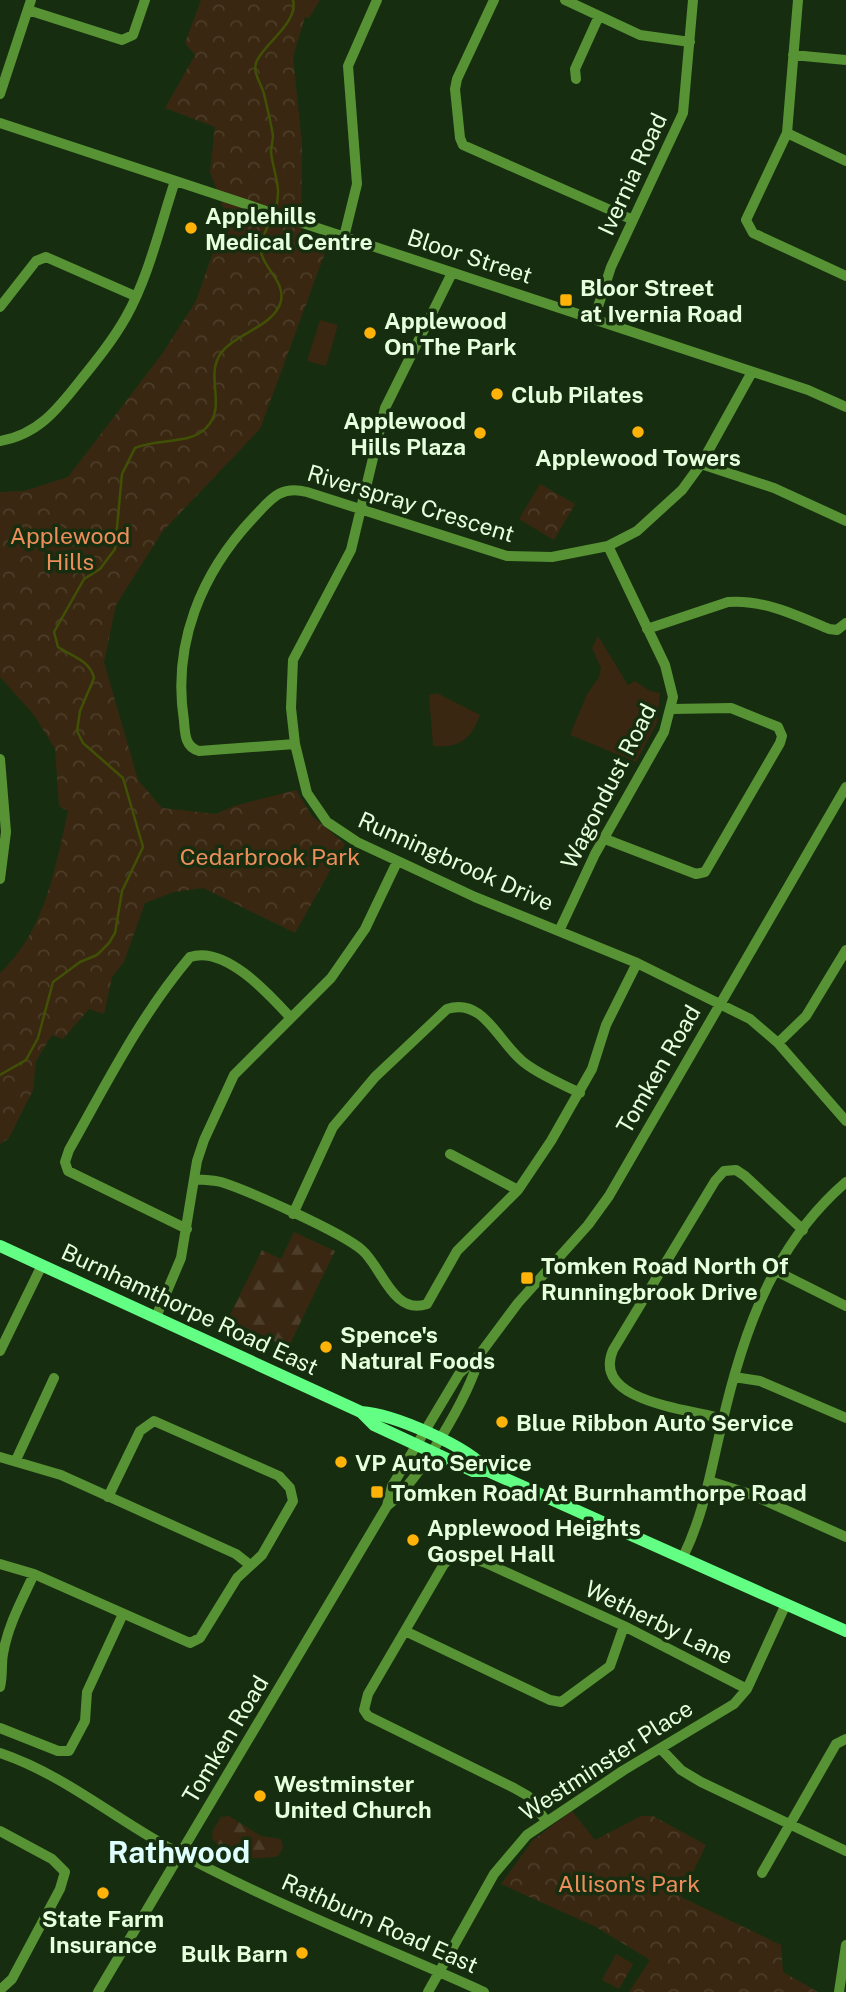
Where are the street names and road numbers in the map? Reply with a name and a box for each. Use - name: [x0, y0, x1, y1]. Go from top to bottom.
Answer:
- street label: Ivernia Road: [592, 109, 672, 239]
- street label: Bloor Street: [404, 223, 536, 289]
- street label: Riverspray Crescent: [304, 459, 518, 547]
- street label: Wagondust Road: [555, 699, 661, 873]
- street label: Runningbrook Drive: [354, 806, 558, 916]
- street label: Tomken Road: [610, 1000, 706, 1138]
- street label: Burnhamthorpe Road East: [57, 1238, 323, 1380]
- street label: Wetherby Lane: [581, 1575, 737, 1669]
- street label: Tomken Road: [176, 1670, 274, 1808]
- street label: Westminster Place: [515, 1694, 697, 1826]
- street label: Rathburn Road East: [278, 1868, 482, 1978]

